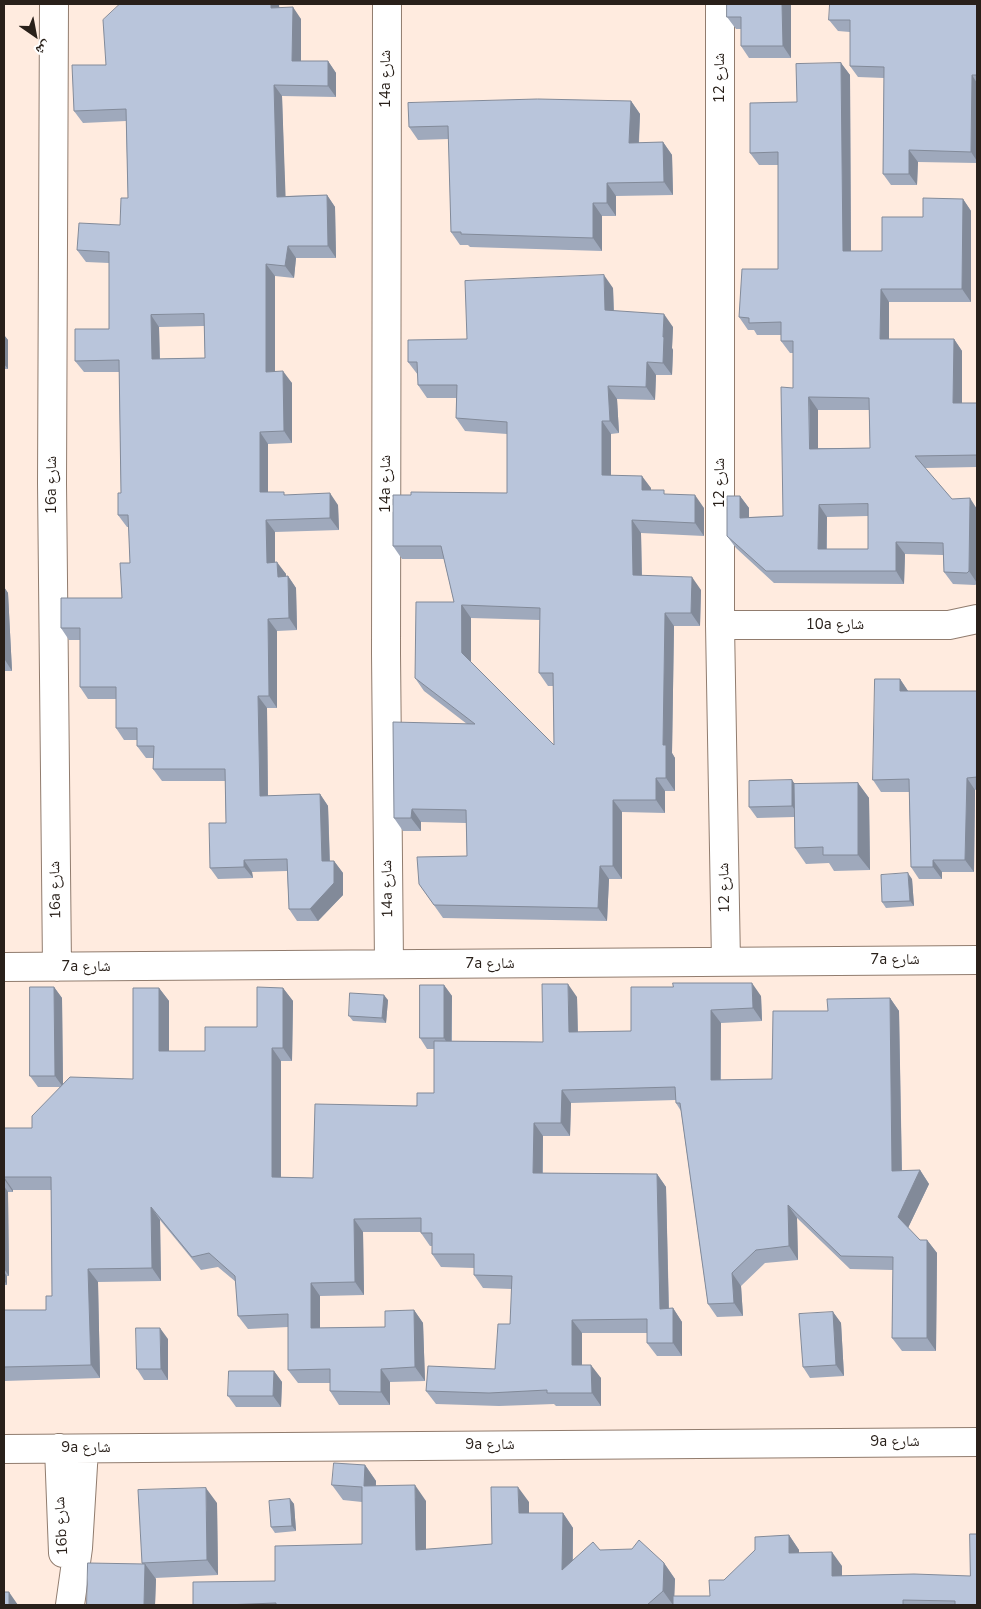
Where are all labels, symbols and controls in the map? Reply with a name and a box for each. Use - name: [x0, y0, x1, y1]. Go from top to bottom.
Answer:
- north arrow: [10, 10, 60, 60]
- text: ش: [32, 36, 55, 60]
- street label: 14a شارع: [377, 50, 395, 108]
- street label: شارع 12: [711, 53, 729, 103]
- street label: 14a شارع: [377, 455, 395, 513]
- street label: 16a شارع: [43, 456, 61, 514]
- street label: شارع 12: [711, 458, 729, 508]
- street label: 10a شارع: [806, 616, 864, 634]
- street label: 14a شارع: [378, 860, 398, 918]
- street label: 16a شارع: [46, 861, 66, 919]
- street label: شارع 12: [716, 863, 734, 913]
- street label: 7a شارع: [870, 951, 920, 969]
- street label: 7a شارع: [465, 955, 515, 973]
- street label: 7a شارع: [61, 958, 111, 976]
- street label: 9a شارع: [870, 1433, 920, 1451]
- street label: 9a شارع: [465, 1436, 515, 1454]
- street label: 9a شارع: [61, 1439, 111, 1457]
- street label: 16b شارع: [51, 1496, 73, 1556]

